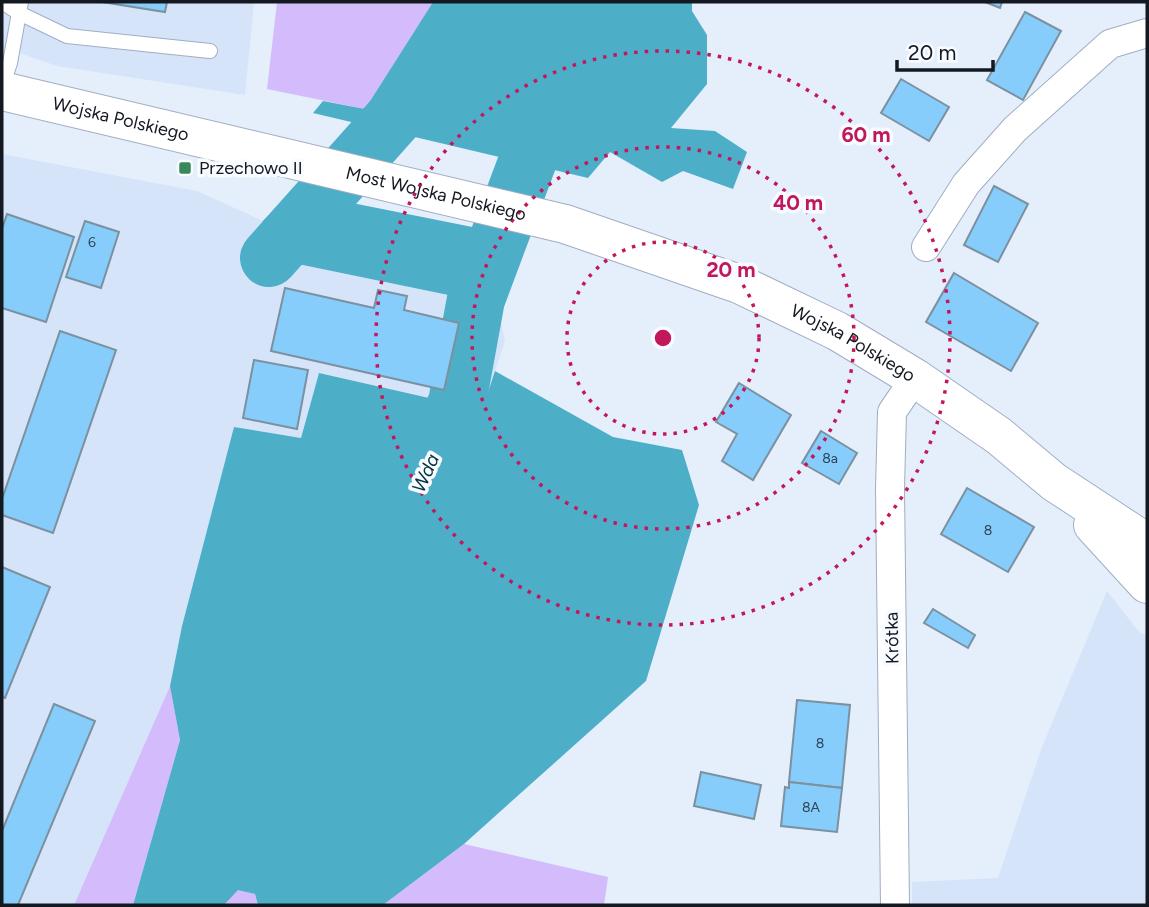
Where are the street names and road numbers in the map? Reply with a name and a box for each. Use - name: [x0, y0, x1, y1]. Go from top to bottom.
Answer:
- street label: Wojska Polskiego: [50, 92, 191, 146]
- street label: Most Wojska Polskiego: [344, 162, 528, 225]
- street label: Wojska Polskiego: [787, 300, 919, 387]
- street label: Krótka: [881, 612, 903, 664]

